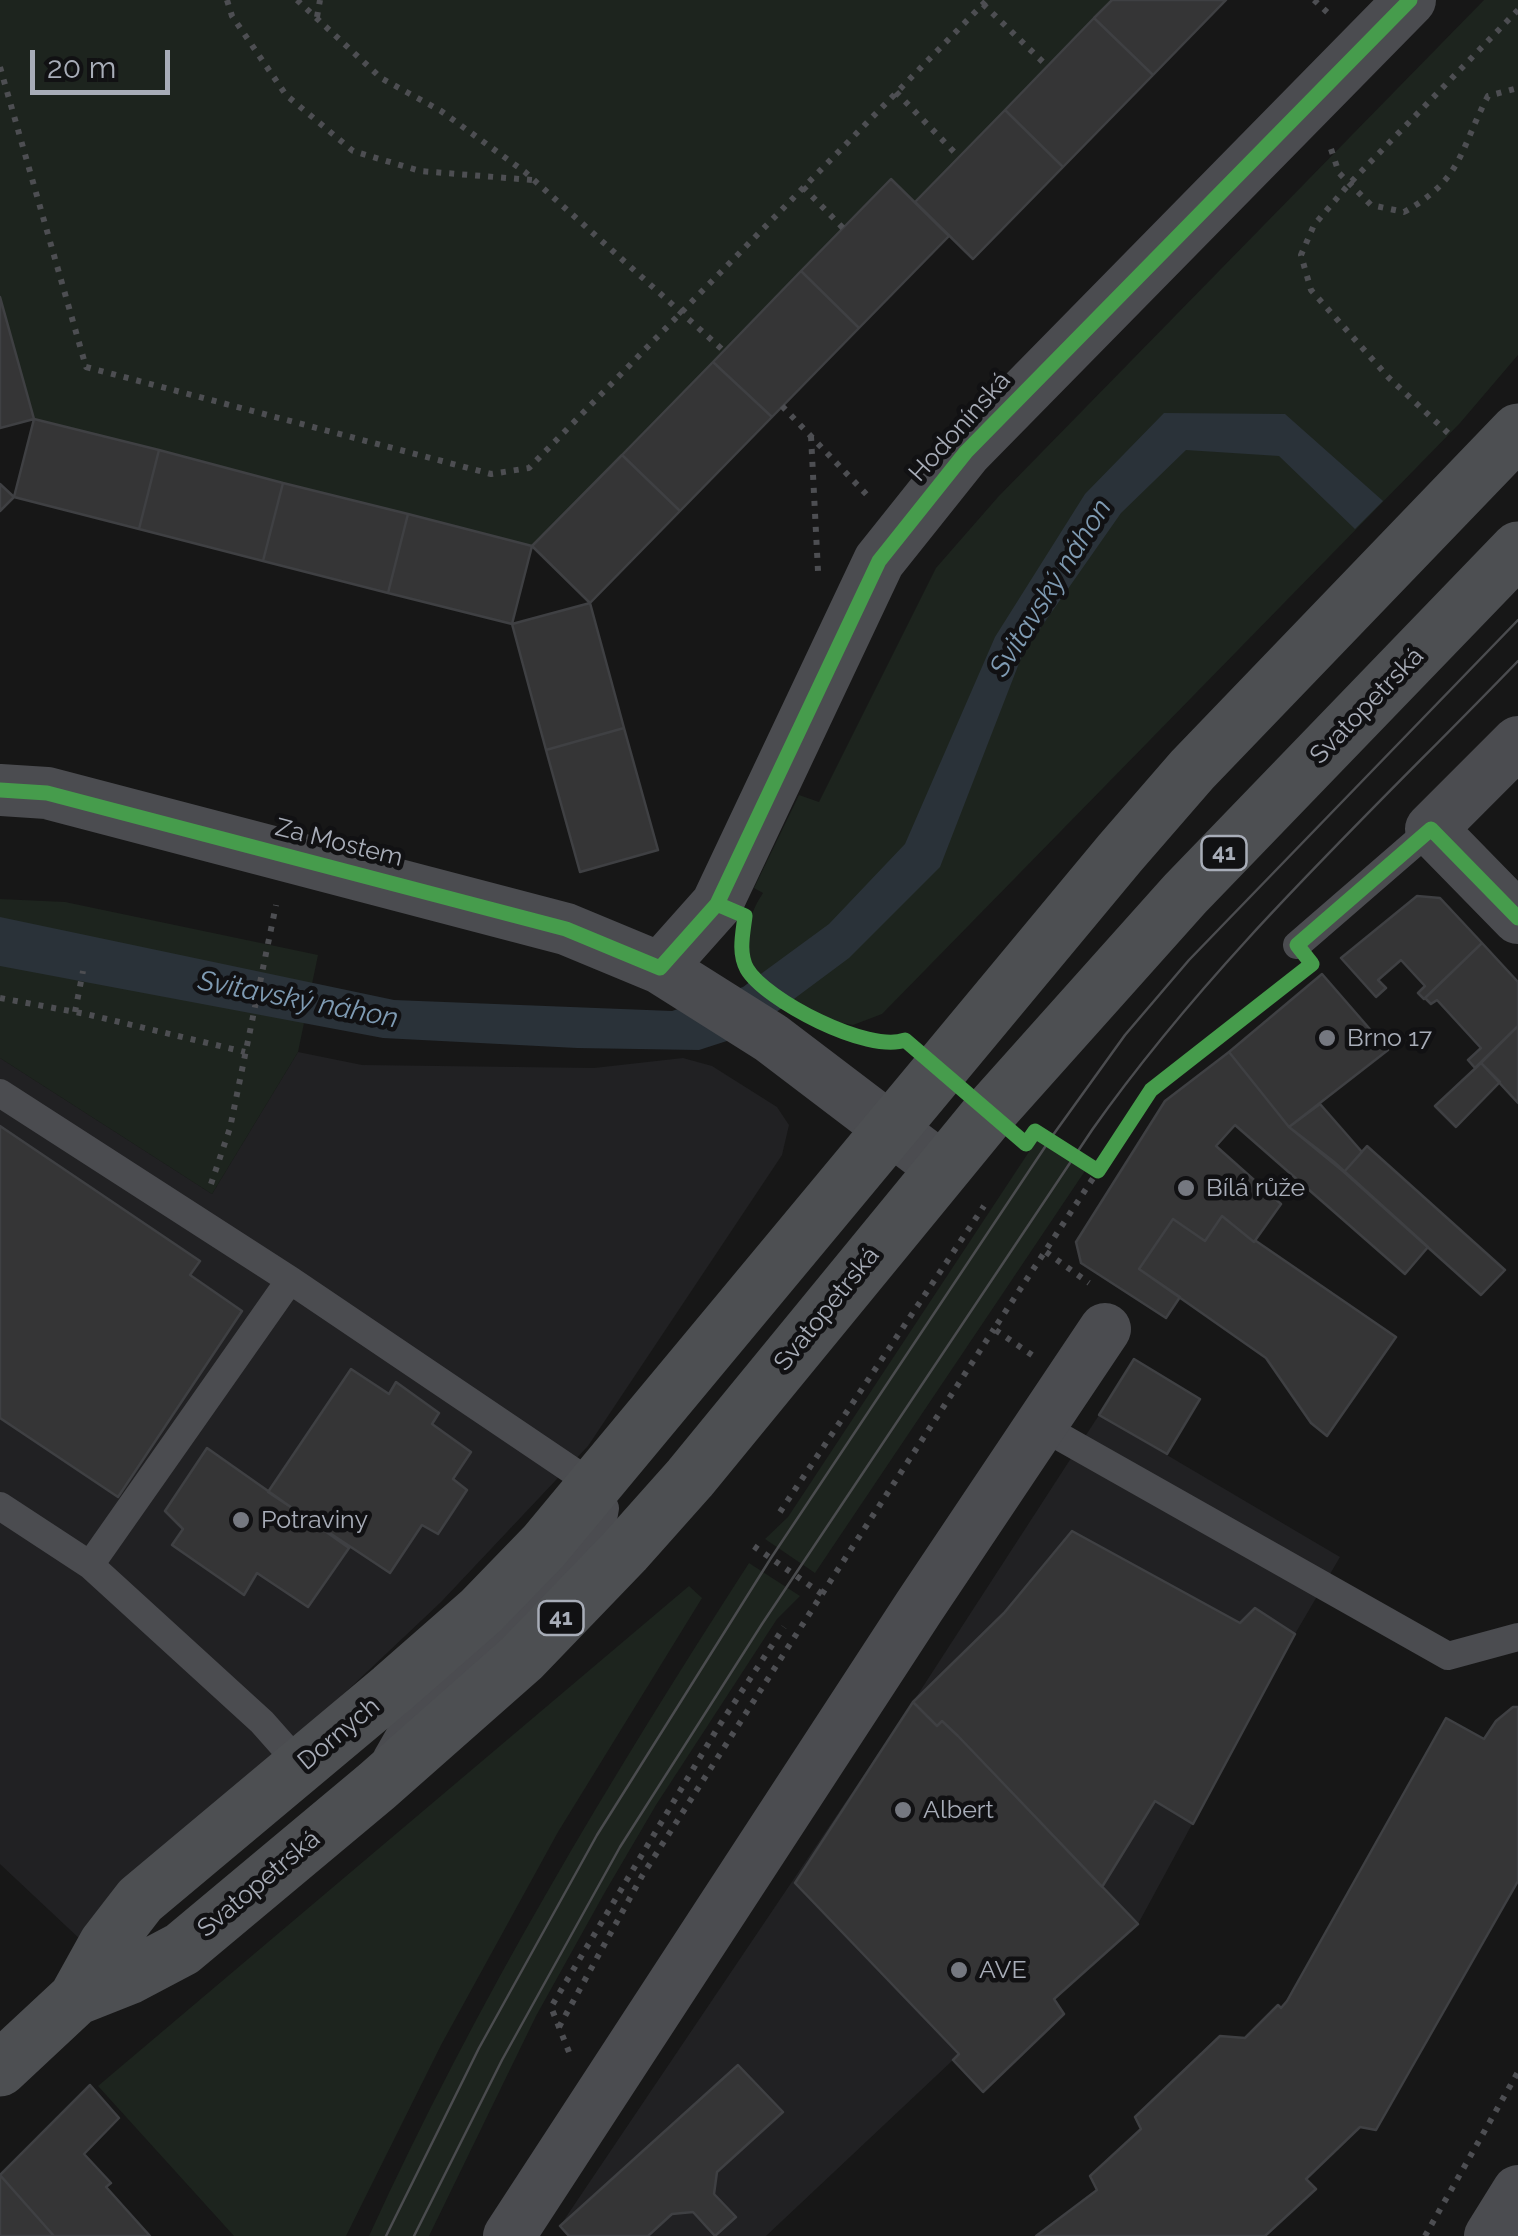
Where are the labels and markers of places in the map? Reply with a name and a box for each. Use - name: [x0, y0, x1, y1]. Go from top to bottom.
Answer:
- place label: Brno 17: [1347, 1023, 1432, 1053]
- marker: Brno 17: [1316, 1027, 1338, 1049]
- place label: Bílá růže: [1206, 1173, 1305, 1203]
- marker: Bílá růže: [1175, 1177, 1197, 1199]
- place label: Potraviny: [261, 1505, 368, 1535]
- marker: Potraviny: [230, 1509, 252, 1531]
- place label: Albert: [923, 1795, 994, 1825]
- marker: Albert: [892, 1799, 914, 1821]
- place label: AVE: [979, 1955, 1027, 1985]
- marker: AVE: [948, 1959, 970, 1981]

